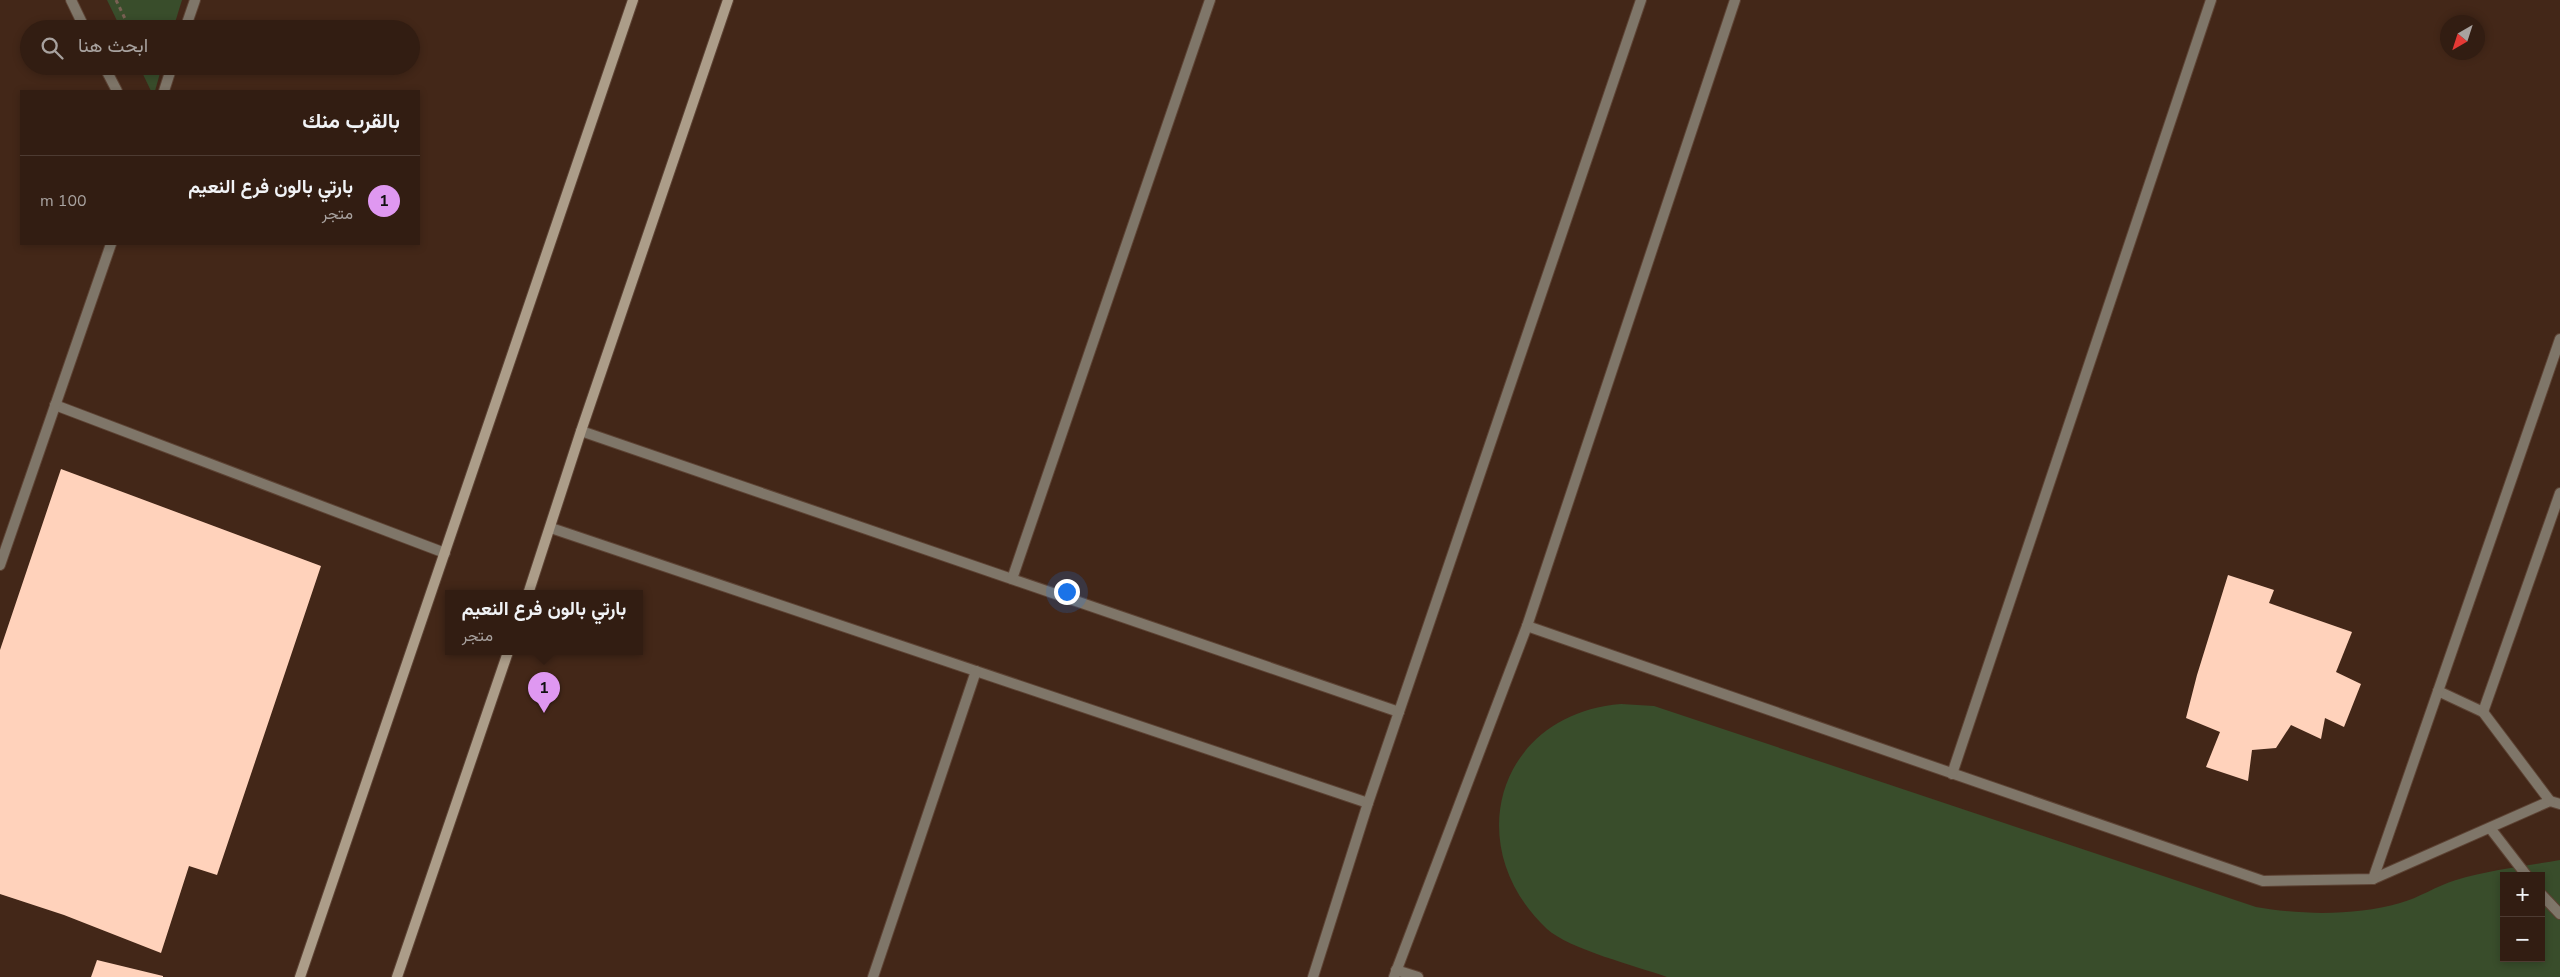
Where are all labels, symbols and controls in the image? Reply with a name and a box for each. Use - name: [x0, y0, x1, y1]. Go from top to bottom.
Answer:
- north arrow: [2440, 15, 2485, 60]
- search box: [20, 20, 420, 75]
- text: ابحث هنا: [78, 33, 148, 59]
- icon: search: [38, 34, 66, 62]
- text: بالقرب منك: [302, 107, 400, 135]
- text: بارتي بالون فرع النعيم: [188, 174, 353, 200]
- text: 100 m: [40, 190, 87, 212]
- text: 1: [379, 190, 389, 212]
- text: متجر: [322, 203, 353, 225]
- your location: [1054, 579, 1080, 605]
- popup: [445, 590, 643, 655]
- text: بارتي بالون فرع النعيم: [462, 596, 626, 622]
- text: متجر: [462, 625, 493, 647]
- pin: 1: [528, 672, 560, 713]
- map controls: [2500, 872, 2545, 962]
- button: +: [2500, 872, 2545, 917]
- button: −: [2500, 917, 2545, 962]

